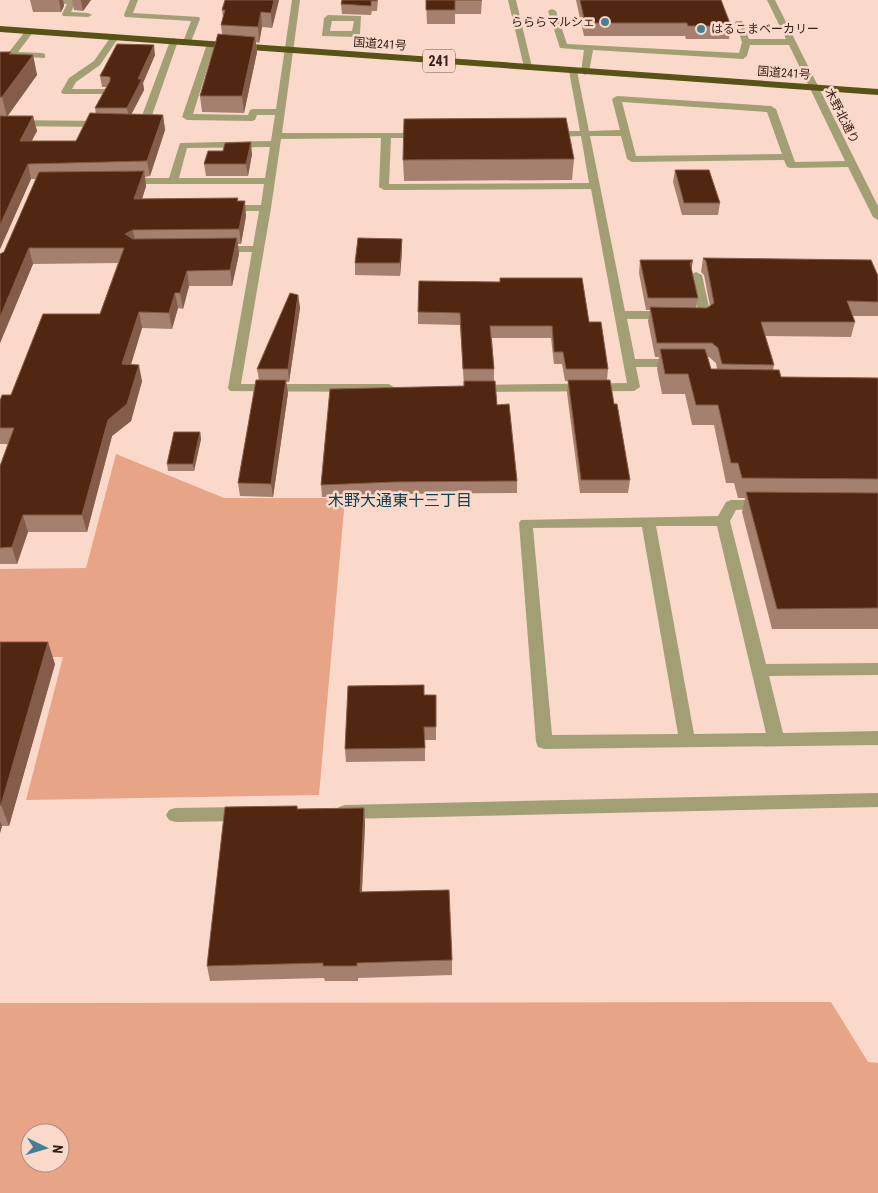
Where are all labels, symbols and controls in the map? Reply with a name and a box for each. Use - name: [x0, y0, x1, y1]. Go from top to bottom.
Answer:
- place label: らららマルシェ: [511, 15, 595, 29]
- marker: らららマルシェ: [599, 16, 611, 28]
- place label: はるこまベーカリー: [711, 22, 819, 36]
- marker: はるこまベーカリー: [695, 23, 707, 35]
- street label: 国道241号: [353, 35, 407, 53]
- road number: 241: [423, 49, 455, 72]
- street label: 国道241号: [757, 64, 811, 82]
- street label: 木野北通り: [822, 86, 862, 146]
- district label: 木野大通東十三丁目: [328, 491, 472, 510]
- north arrow: [20, 1123, 70, 1173]
- text: N: [50, 1144, 66, 1154]

